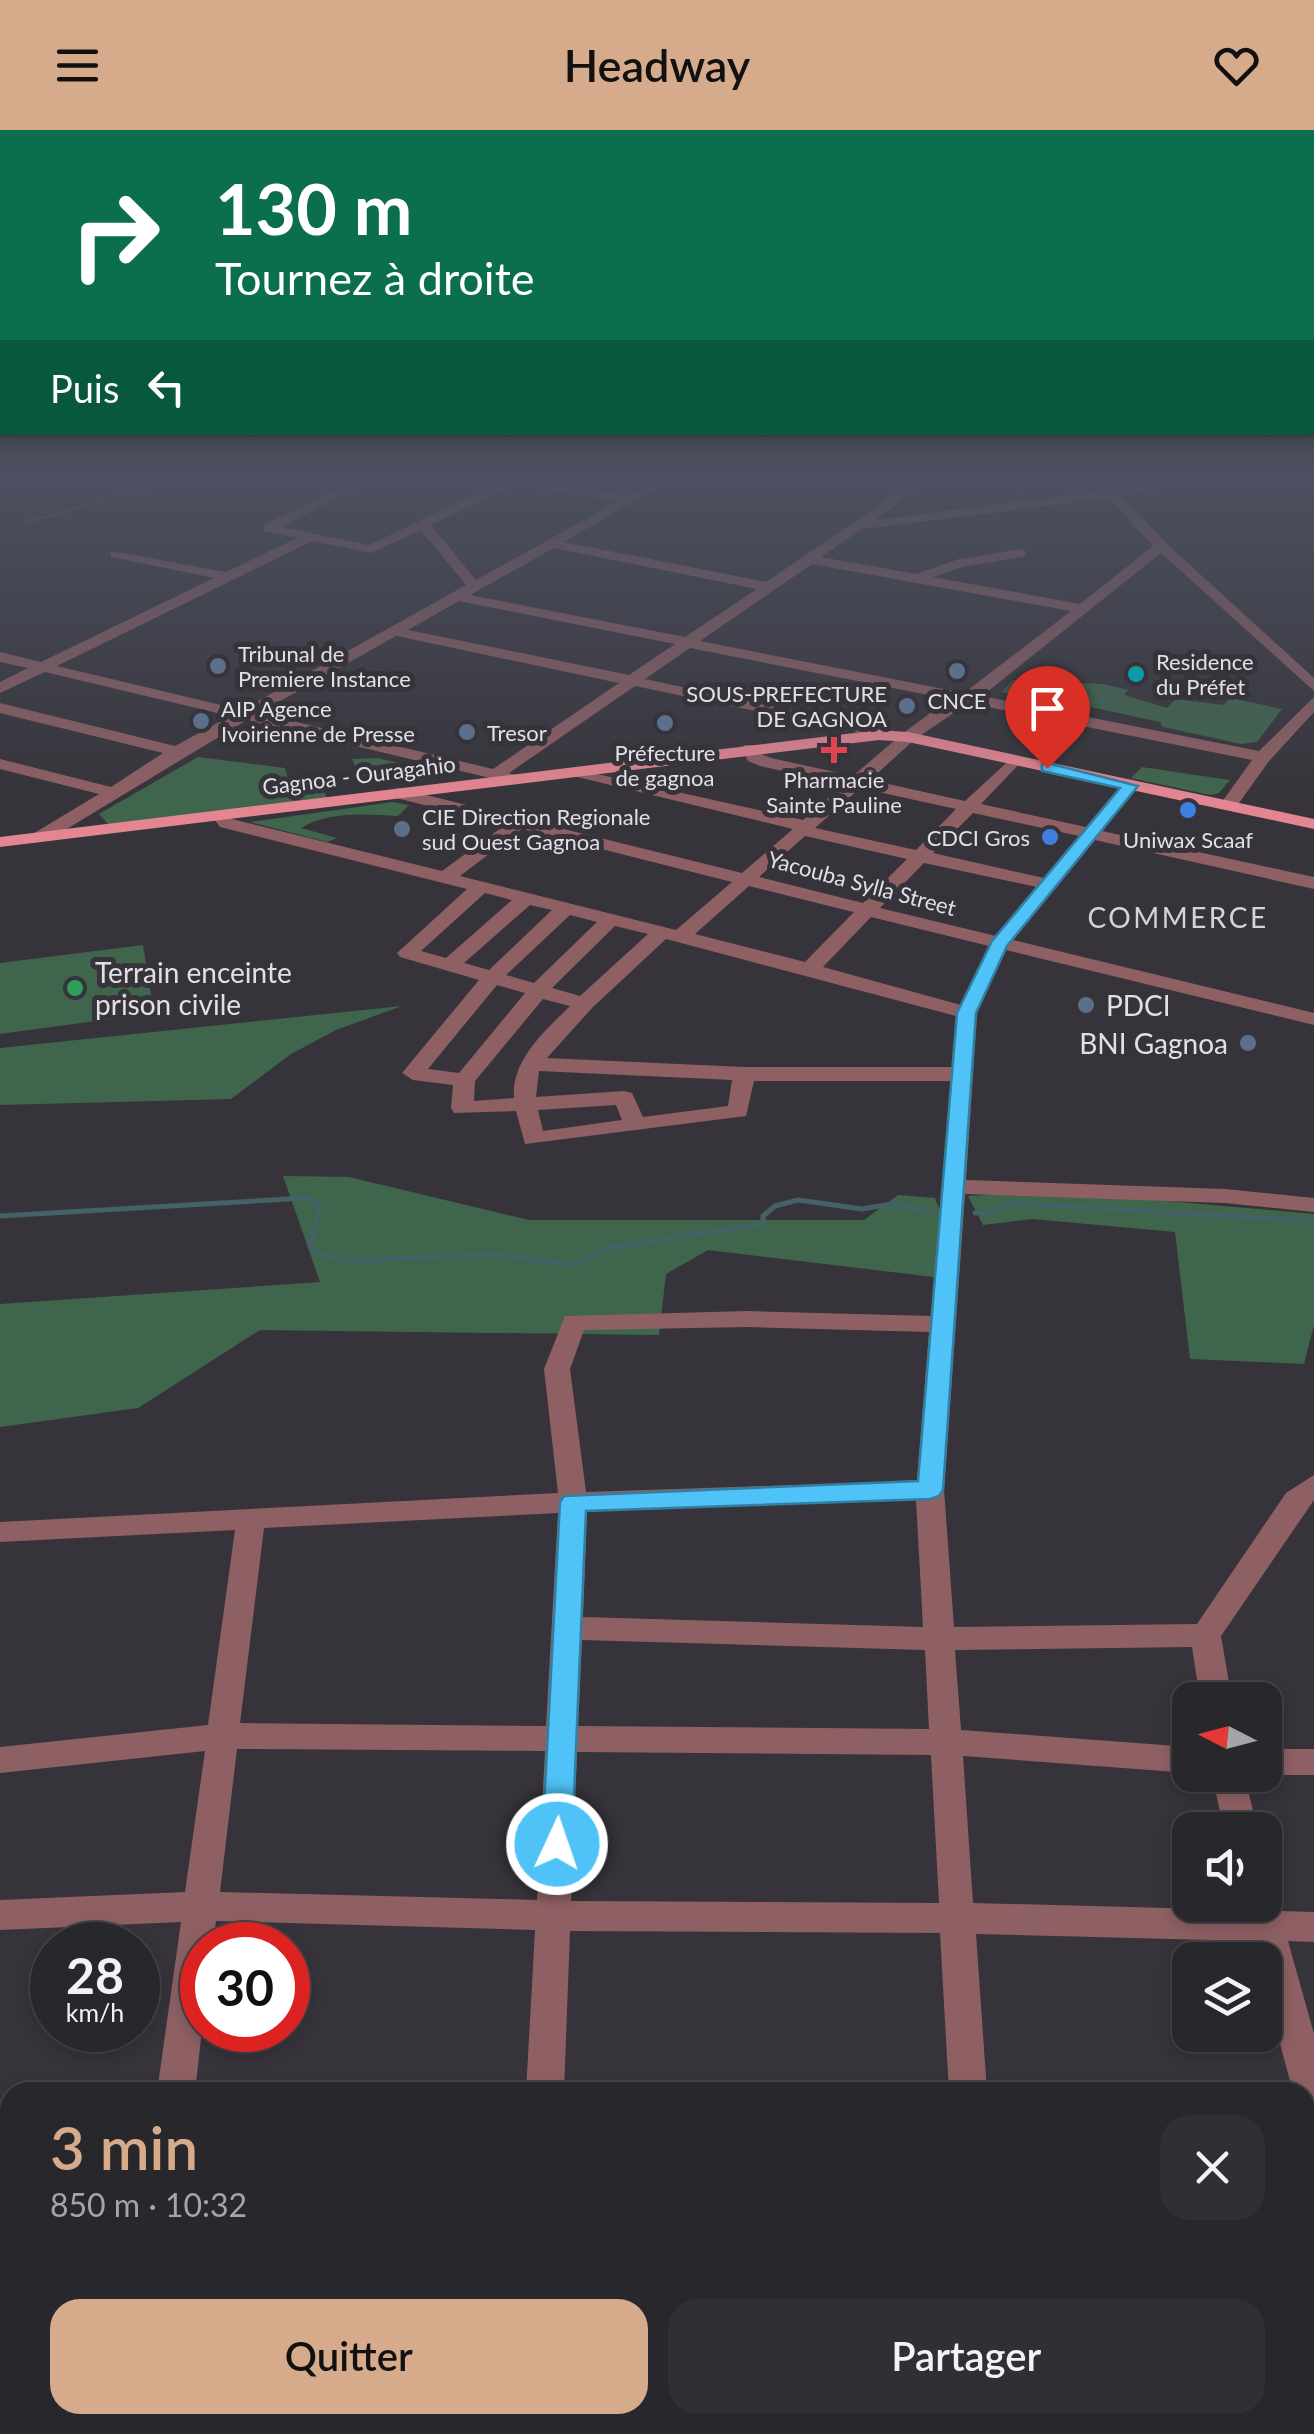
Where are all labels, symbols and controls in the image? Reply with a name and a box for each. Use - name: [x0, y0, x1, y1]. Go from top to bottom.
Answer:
- icon: menu: [50, 38, 105, 93]
- text: Headway: [564, 38, 750, 92]
- icon: heart: [1209, 38, 1264, 93]
- text: 130 m: [215, 166, 412, 250]
- icon: right: [50, 170, 180, 300]
- text: Tournez à droite: [215, 251, 534, 305]
- icon: left: [139, 360, 194, 415]
- text: Puis: [50, 365, 119, 411]
- place label: Tribunal de Premiere Instance: [238, 640, 411, 692]
- place label: Residence du Préfet: [1156, 648, 1254, 700]
- marker: Tribunal de Premiere Instance: [207, 655, 229, 677]
- marker: CNCE: [946, 660, 968, 682]
- marker: Residence du Préfet: [1125, 663, 1147, 685]
- pin: [1005, 666, 1090, 769]
- place label: SOUS-PREFECTURE DE GAGNOA: [686, 680, 887, 732]
- icon: arrive: [1020, 681, 1075, 736]
- place label: CNCE: [928, 687, 986, 714]
- place label: AIP Agence Ivoirienne de Presse: [221, 695, 415, 747]
- marker: SOUS-PREFECTURE DE GAGNOA: [896, 695, 918, 717]
- marker: AIP Agence Ivoirienne de Presse: [190, 710, 212, 732]
- marker: Préfecture de gagnoa: [654, 712, 676, 734]
- place label: Tresor: [487, 719, 547, 746]
- marker: Tresor: [456, 721, 478, 743]
- place label: Préfecture de gagnoa: [615, 739, 715, 791]
- marker: Pharmacie Sainte Pauline: [823, 739, 845, 761]
- street label: Gagnoa - Ouragahio: [261, 750, 457, 800]
- place label: Pharmacie Sainte Pauline: [766, 766, 902, 818]
- marker: Uniwax Scaaf: [1177, 799, 1199, 821]
- place label: CIE Direction Regionale sud Ouest Gagnoa: [422, 803, 651, 855]
- marker: CIE Direction Regionale sud Ouest Gagnoa: [391, 818, 413, 840]
- place label: CDCI Gros: [927, 824, 1030, 851]
- marker: CDCI Gros: [1039, 826, 1061, 848]
- place label: Uniwax Scaaf: [1123, 826, 1253, 853]
- street label: Yacouba Sylla Street: [765, 845, 959, 921]
- district label: COMMERCE: [1087, 900, 1269, 934]
- place label: Terrain enceinte prison civile: [95, 955, 292, 1021]
- marker: Terrain enceinte prison civile: [64, 977, 86, 999]
- place label: PDCI: [1106, 988, 1171, 1022]
- marker: PDCI: [1075, 994, 1097, 1016]
- place label: BNI Gagnoa: [1079, 1026, 1228, 1060]
- marker: BNI Gagnoa: [1237, 1032, 1259, 1054]
- north arrow: [1172, 1682, 1282, 1792]
- map controls: [1172, 1682, 1282, 2052]
- position arrow: [505, 1792, 609, 1896]
- button: sound: [1172, 1812, 1282, 1922]
- speed limit sign: 30: [180, 1922, 310, 2052]
- button: layers: [1172, 1942, 1282, 2052]
- text: 28: [66, 1945, 124, 2005]
- text: km/h: [66, 1997, 124, 2027]
- text: 3 min: [50, 2111, 198, 2183]
- button: close: [1160, 2115, 1265, 2220]
- text: 850 m · 10:32: [50, 2185, 247, 2224]
- button: Quitter: [50, 2299, 648, 2414]
- button: Partager: [668, 2299, 1265, 2414]

